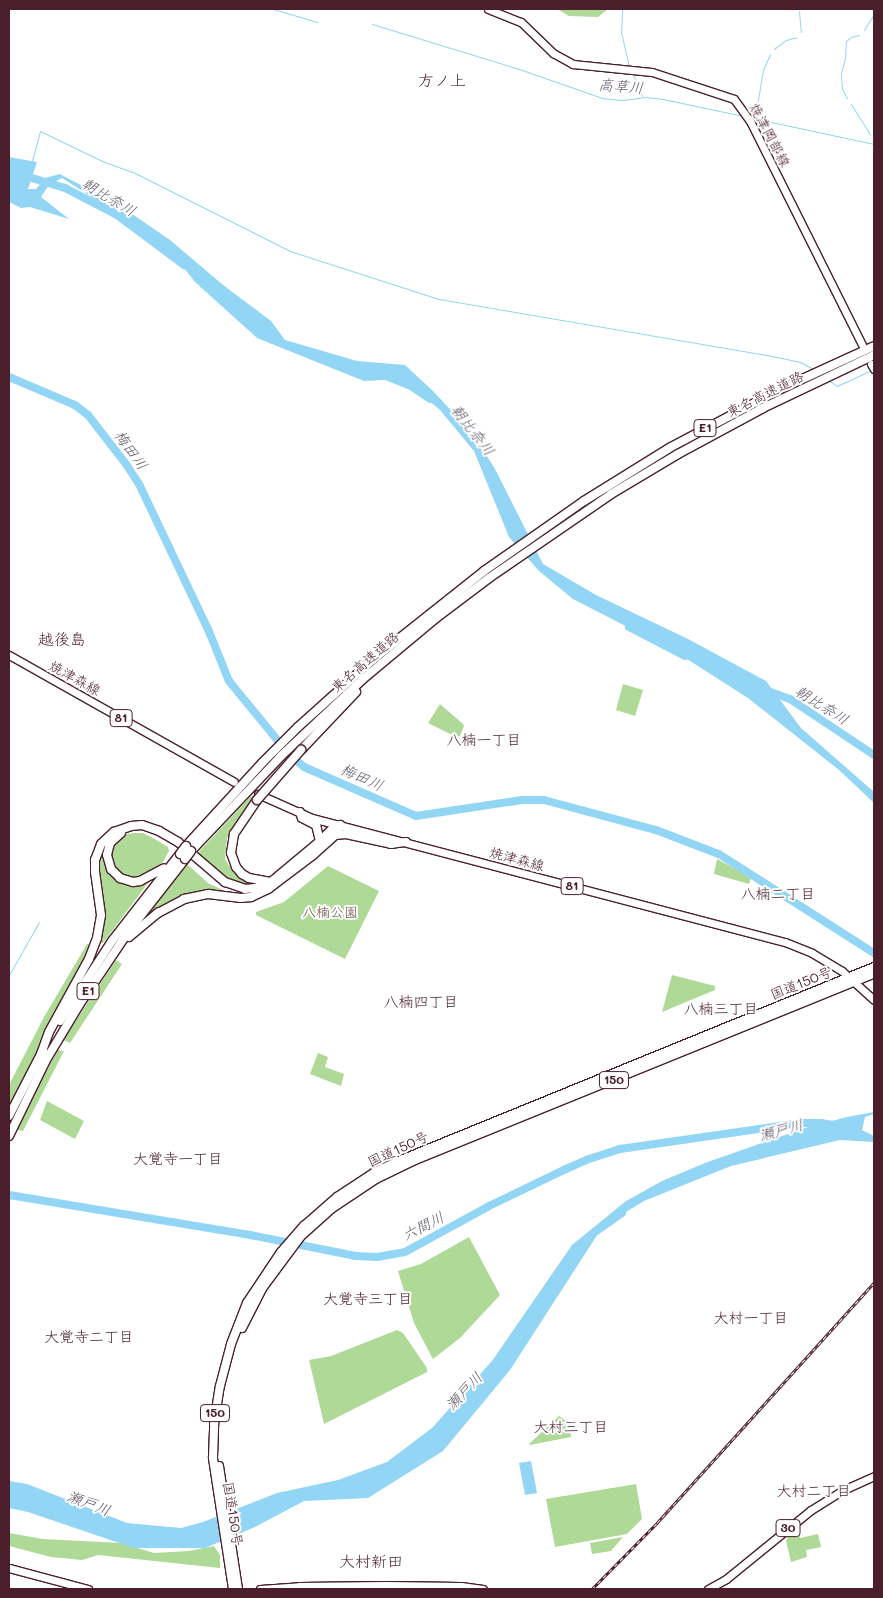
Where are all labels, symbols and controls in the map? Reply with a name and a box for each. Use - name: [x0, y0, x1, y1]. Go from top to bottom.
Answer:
- district label: 方ノ上: [418, 70, 466, 90]
- water label: 高草川: [598, 75, 644, 97]
- street label: 焼津岡部線: [746, 100, 794, 170]
- water label: 朝比奈川: [79, 174, 139, 220]
- street label: 東名高速道路: [724, 367, 806, 421]
- water label: 朝比奈川: [447, 401, 499, 459]
- road number: E1: [692, 418, 718, 438]
- water label: 梅田川: [110, 427, 152, 473]
- street label: 東名高速道路: [328, 628, 402, 696]
- district label: 越後島: [38, 629, 86, 649]
- street label: 焼津森線: [46, 657, 104, 699]
- water label: 朝比奈川: [792, 681, 852, 729]
- road number: 81: [108, 708, 134, 728]
- district label: 八楠一丁目: [447, 731, 521, 749]
- water label: 梅田川: [338, 760, 386, 794]
- street label: 焼津森線: [488, 844, 546, 874]
- road number: 81: [560, 876, 584, 896]
- district label: 八楠二丁目: [741, 885, 815, 903]
- park label: 八楠公園: [302, 904, 358, 920]
- street label: 国道150号: [768, 963, 834, 1003]
- road number: E1: [76, 981, 100, 1000]
- district label: 八楠四丁目: [384, 993, 458, 1011]
- district label: 八楠三丁目: [684, 1000, 758, 1018]
- road number: 150: [598, 1070, 630, 1090]
- water label: 瀬戸川: [757, 1115, 805, 1145]
- street label: 国道150号: [365, 1128, 431, 1170]
- district label: 大覚寺一丁目: [133, 1150, 223, 1168]
- water label: 六間川: [399, 1208, 447, 1244]
- district label: 大覚寺三丁目: [323, 1290, 413, 1308]
- district label: 大村一丁目: [714, 1309, 788, 1327]
- district label: 大覚寺二丁目: [44, 1328, 134, 1346]
- water label: 瀬戸川: [442, 1369, 486, 1413]
- road number: 150: [199, 1404, 231, 1422]
- district label: 大村三丁目: [534, 1418, 608, 1436]
- street label: 国道150号: [220, 1481, 246, 1547]
- district label: 大村二丁目: [777, 1482, 851, 1500]
- water label: 瀬戸川: [65, 1487, 113, 1519]
- road number: 30: [776, 1519, 800, 1538]
- district label: 大村新田: [339, 1551, 403, 1571]

